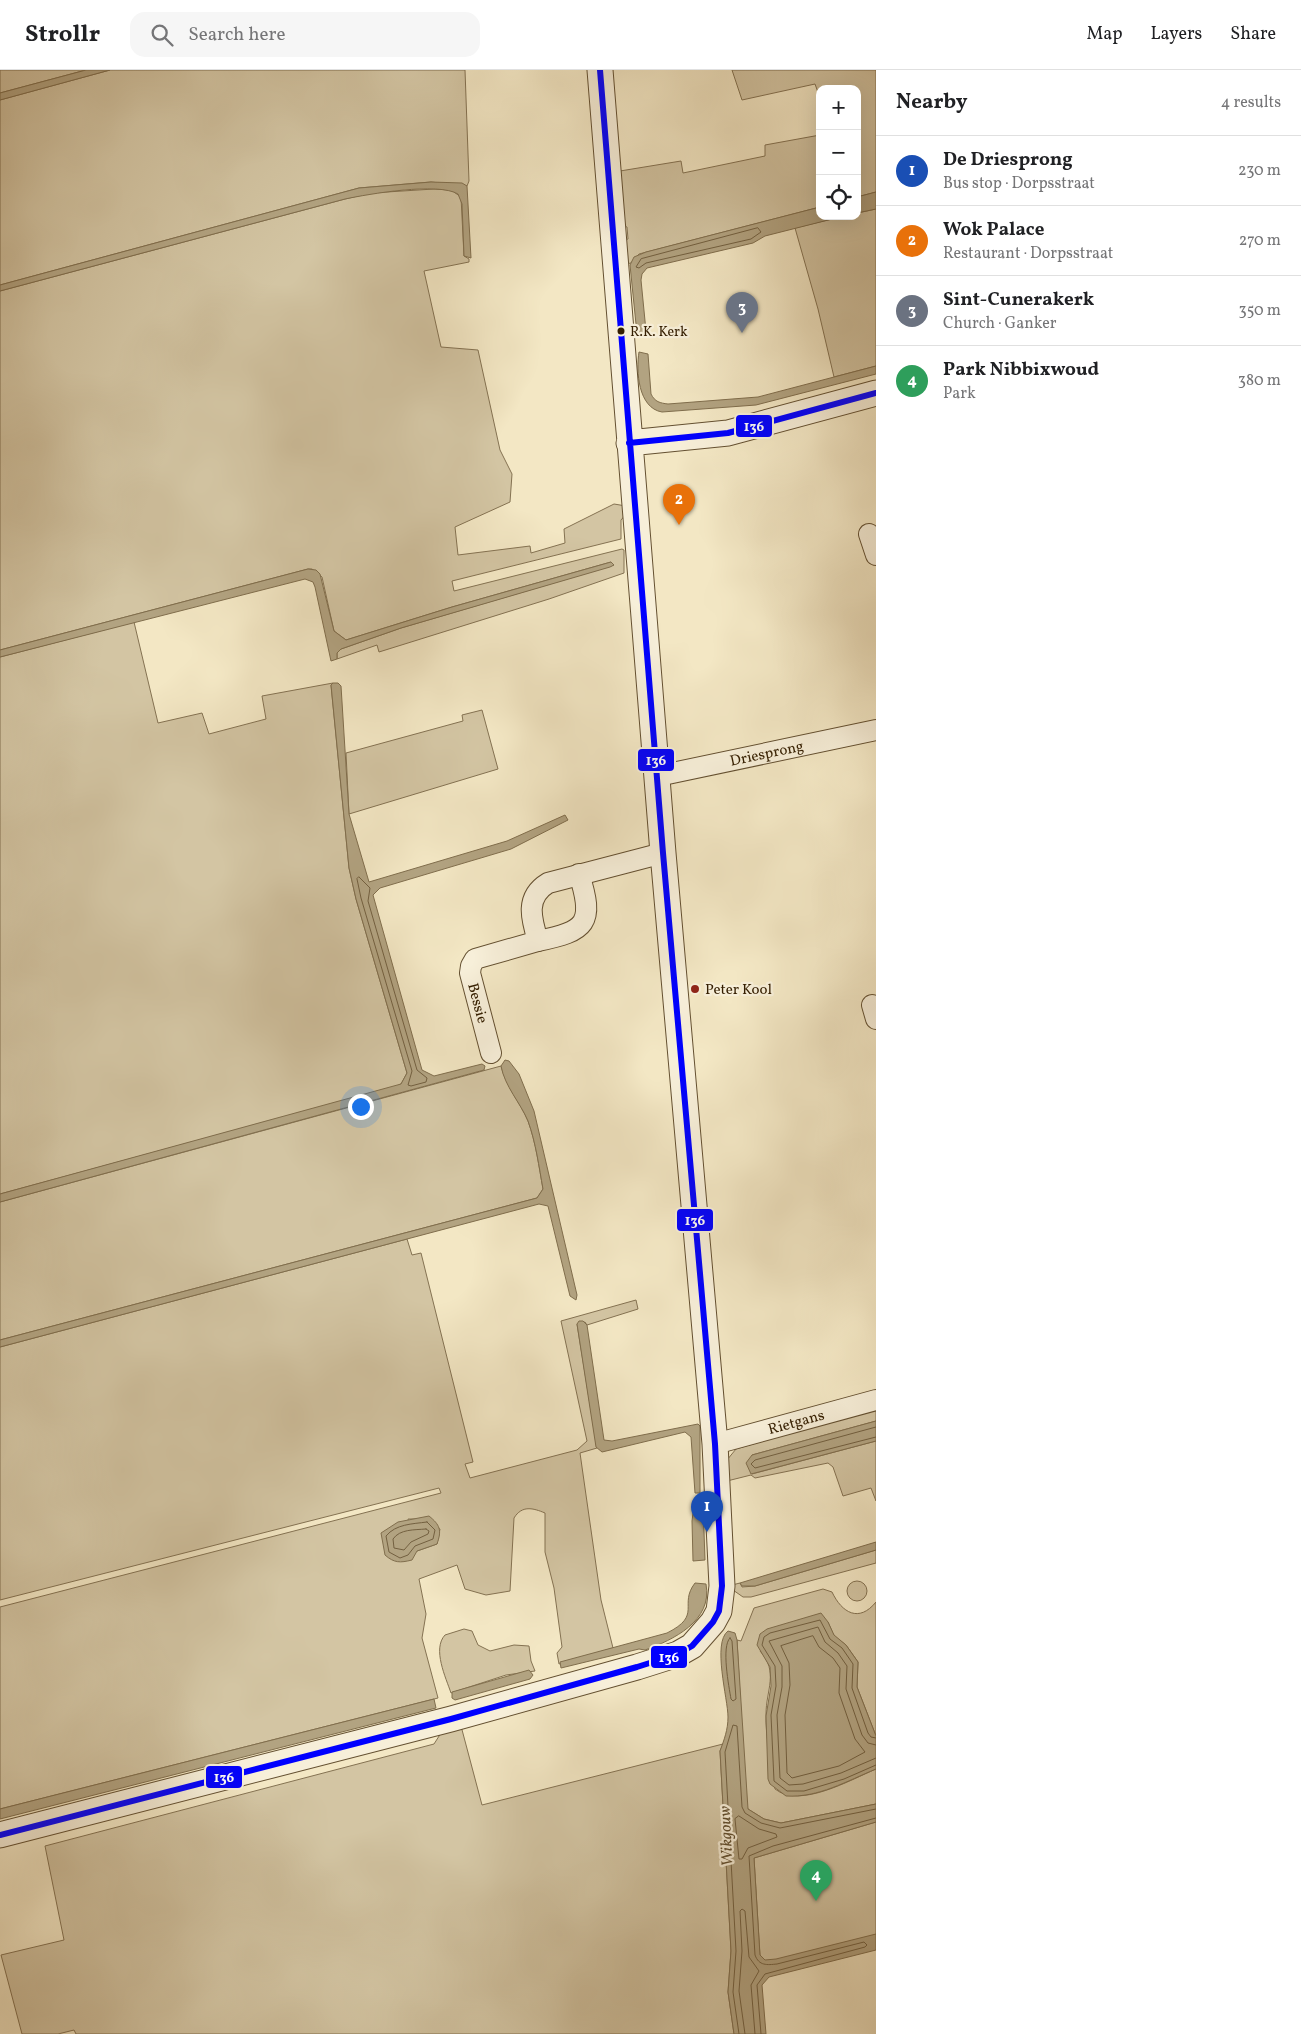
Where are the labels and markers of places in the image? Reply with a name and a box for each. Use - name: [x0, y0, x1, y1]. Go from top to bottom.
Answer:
- pin: 3: [726, 292, 758, 333]
- place label: R.K. Kerk: [630, 323, 688, 342]
- marker: R.K. Kerk: [616, 326, 626, 336]
- pin: 2: [663, 484, 695, 525]
- place label: Peter Kool: [705, 980, 772, 1001]
- marker: Peter Kool: [689, 983, 701, 995]
- pin: 1: [691, 1491, 723, 1532]
- pin: 4: [800, 1860, 832, 1901]

